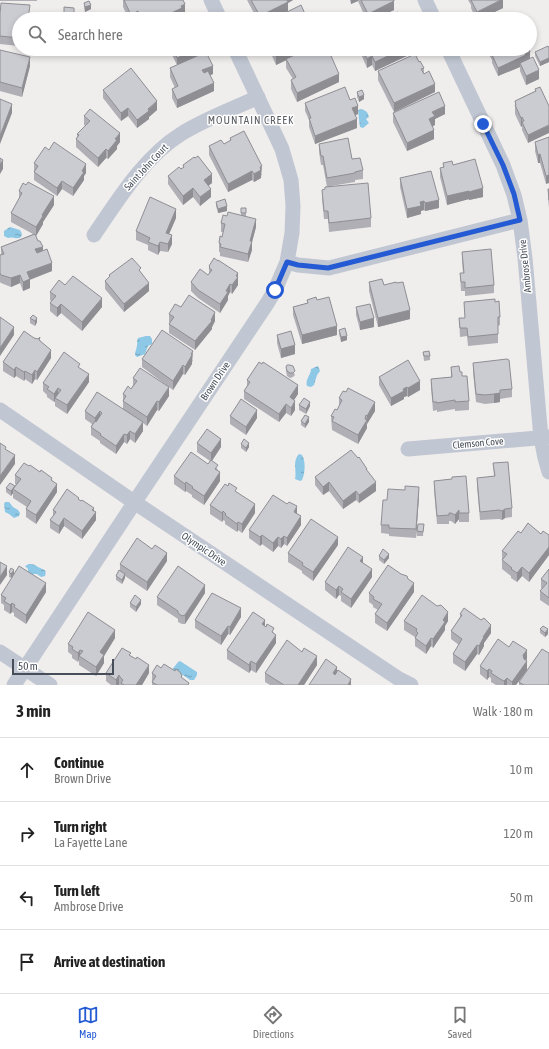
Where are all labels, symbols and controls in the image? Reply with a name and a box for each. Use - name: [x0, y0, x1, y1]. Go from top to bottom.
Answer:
- search box: [12, 12, 537, 56]
- icon: search: [26, 23, 48, 45]
- text: Search here: [58, 26, 123, 43]
- district label: MOUNTAIN CREEK: [208, 114, 294, 126]
- route end: [474, 115, 492, 133]
- street label: Saint John Court: [122, 142, 170, 192]
- street label: Ambrose Drive: [517, 238, 533, 293]
- route start: [266, 281, 284, 299]
- street label: Brown Drive: [198, 359, 232, 402]
- street label: Clemson Cove: [452, 435, 504, 451]
- street label: Olympic Drive: [180, 530, 229, 568]
- scale bar: [12, 657, 114, 676]
- text: 50 m: [18, 660, 38, 672]
- text: 3 min: [16, 701, 51, 721]
- text: Walk · 180 m: [473, 704, 533, 719]
- text: Continue: [54, 754, 104, 771]
- icon: ahead: [16, 759, 38, 781]
- text: 10 m: [510, 762, 533, 777]
- text: Brown Drive: [54, 771, 111, 786]
- text: Turn right: [54, 818, 107, 835]
- icon: right: [16, 823, 38, 845]
- text: 120 m: [504, 826, 533, 841]
- text: La Fayette Lane: [54, 835, 127, 850]
- text: Turn left: [54, 882, 100, 899]
- icon: left: [16, 887, 38, 909]
- text: 50 m: [510, 890, 533, 905]
- text: Ambrose Drive: [54, 899, 123, 914]
- icon: arrive: [16, 951, 38, 973]
- text: Arrive at destination: [54, 953, 165, 970]
- tab: Map: [77, 1004, 99, 1040]
- tab: Directions: [253, 1004, 294, 1040]
- tab: Saved: [448, 1004, 472, 1040]

